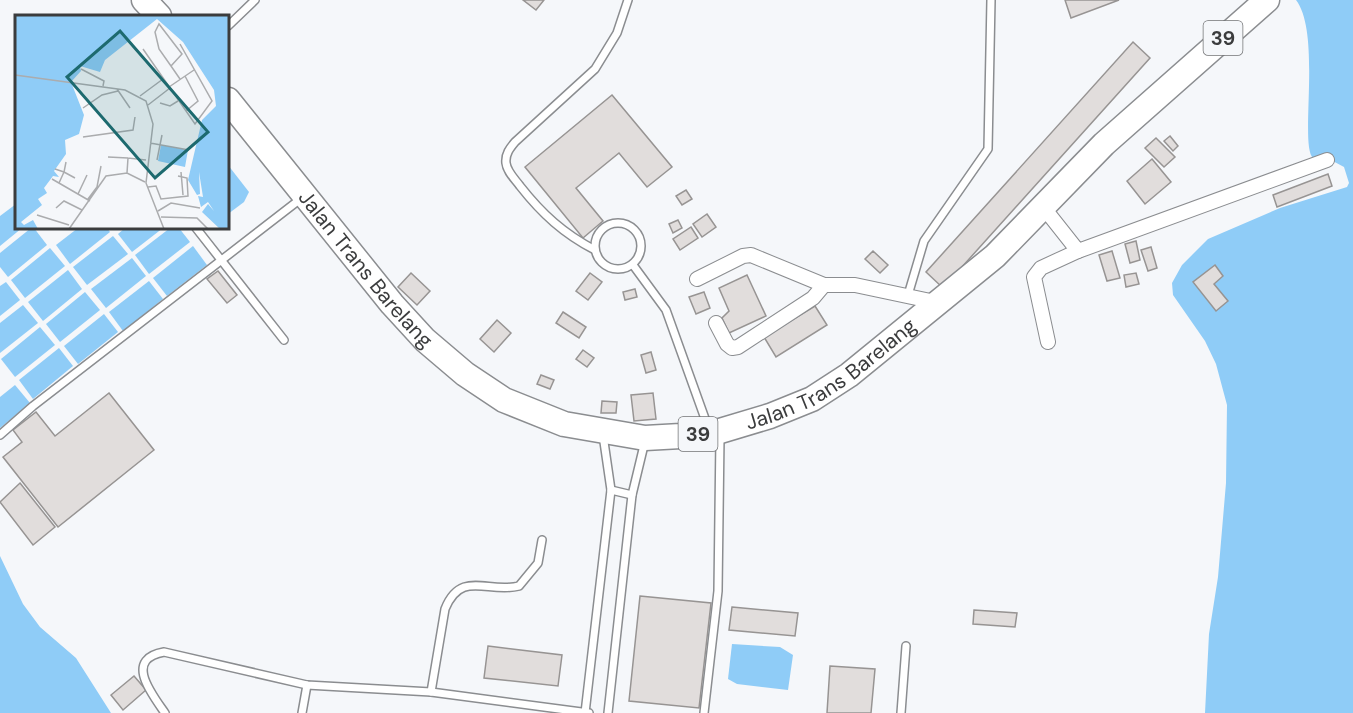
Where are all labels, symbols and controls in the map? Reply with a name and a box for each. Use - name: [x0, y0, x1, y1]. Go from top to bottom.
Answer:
- inset map: [15, 15, 230, 230]
- road number: 39: [1204, 21, 1242, 55]
- street label: Jalan Trans Barelang: [292, 184, 439, 355]
- street label: Jalan Trans Barelang: [742, 312, 922, 437]
- road number: 39: [678, 417, 718, 451]

